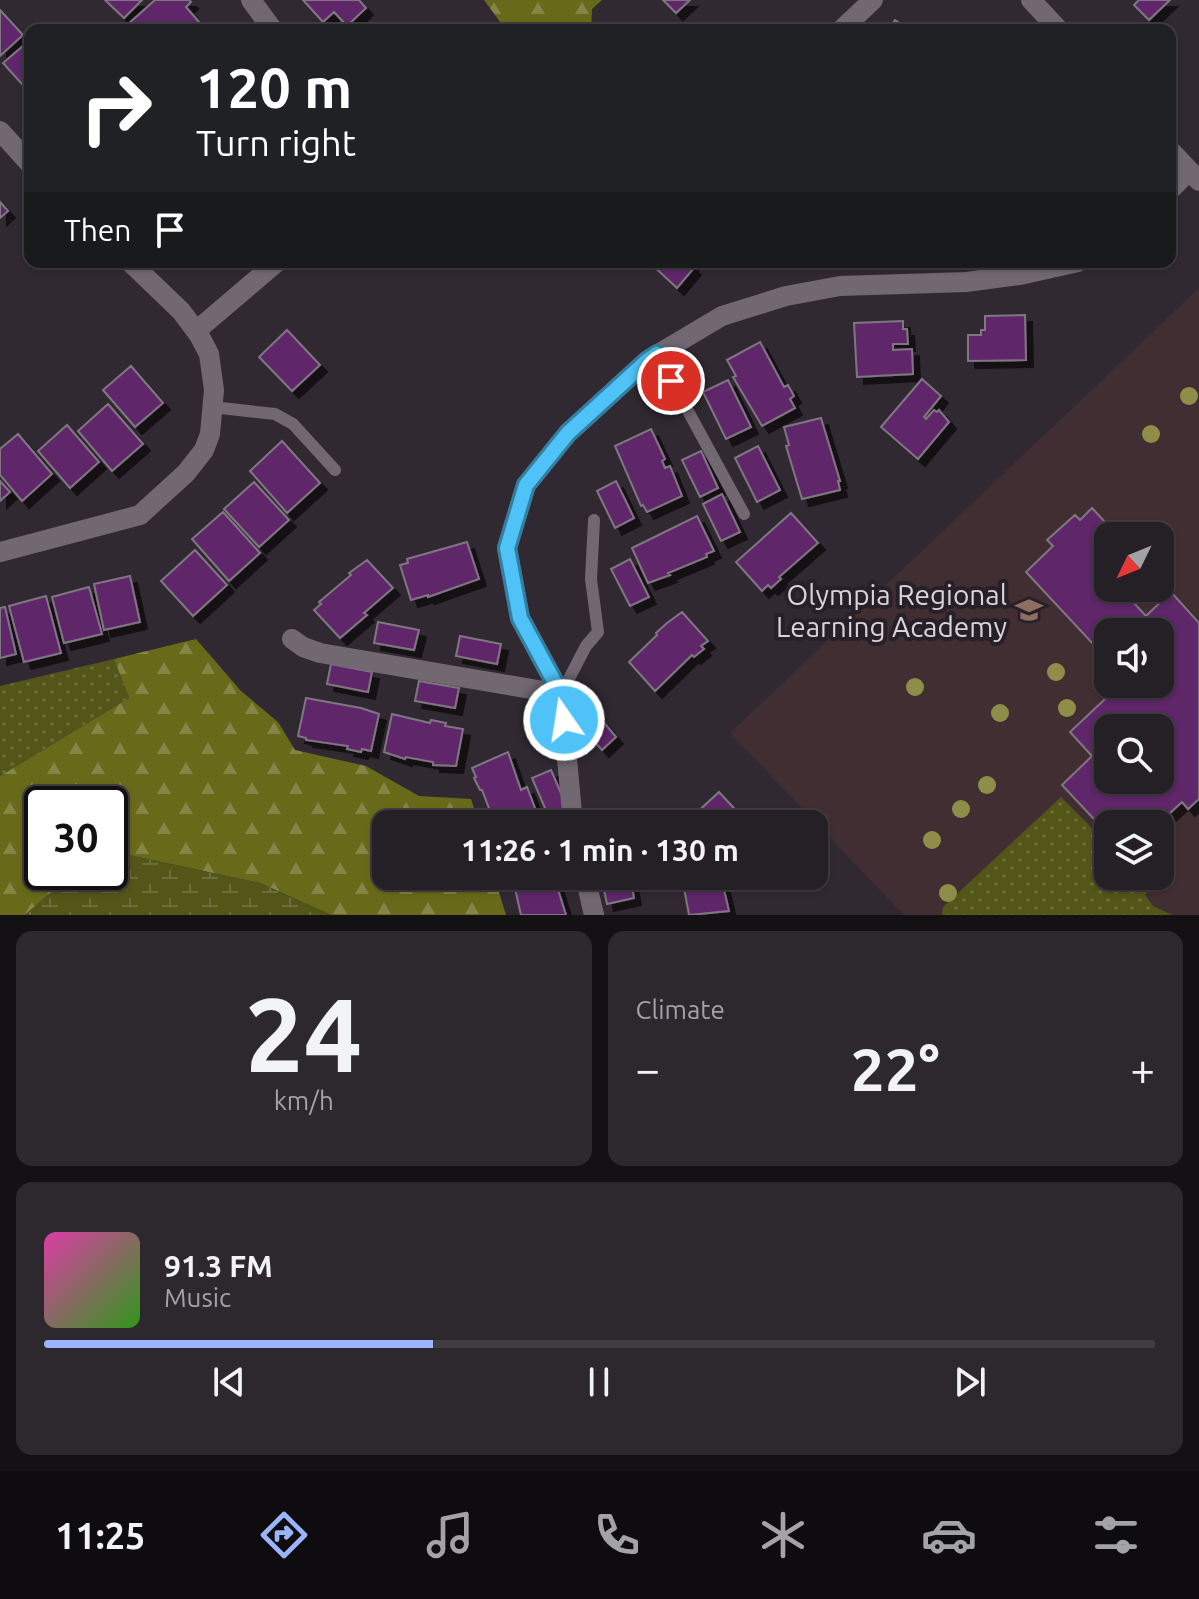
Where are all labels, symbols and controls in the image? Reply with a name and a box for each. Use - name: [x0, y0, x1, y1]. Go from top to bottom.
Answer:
- icon: right: [64, 56, 168, 160]
- text: 120 m: [196, 56, 352, 119]
- text: Turn right: [196, 122, 356, 163]
- icon: arrive: [148, 208, 192, 252]
- text: Then: [64, 213, 132, 247]
- pin: [637, 347, 705, 415]
- icon: arrive: [649, 359, 693, 403]
- north arrow: [1094, 522, 1174, 602]
- map controls: [1094, 522, 1174, 890]
- place label: Olympia Regional Learning Academy: [776, 579, 1007, 642]
- school or university icon: Olympia Regional Learning Academy: [1014, 595, 1044, 625]
- button: sound: [1094, 618, 1174, 698]
- position arrow: [522, 678, 606, 762]
- button: search: [1094, 714, 1174, 794]
- speed limit sign: 30: [24, 786, 128, 890]
- button: layers: [1094, 810, 1174, 890]
- text: 11:26 · 1 min · 130 m: [461, 833, 739, 867]
- text: 24: [245, 975, 362, 1092]
- text: Climate: [636, 995, 725, 1024]
- text: 22°: [851, 1035, 940, 1102]
- text: −: [636, 1044, 660, 1093]
- text: +: [1130, 1044, 1155, 1093]
- text: km/h: [274, 1086, 334, 1115]
- text: 91.3 FM: [164, 1249, 273, 1283]
- text: Music: [164, 1283, 231, 1312]
- icon: previous: [207, 1360, 251, 1404]
- icon: pause: [577, 1360, 621, 1404]
- icon: next: [948, 1360, 992, 1404]
- icon: directions: [256, 1507, 312, 1563]
- icon: music: [422, 1507, 478, 1563]
- icon: phone: [589, 1507, 645, 1563]
- icon: climate: [755, 1507, 811, 1563]
- icon: car: [921, 1507, 977, 1563]
- icon: filters: [1088, 1507, 1144, 1563]
- text: 11:25: [55, 1515, 145, 1556]

